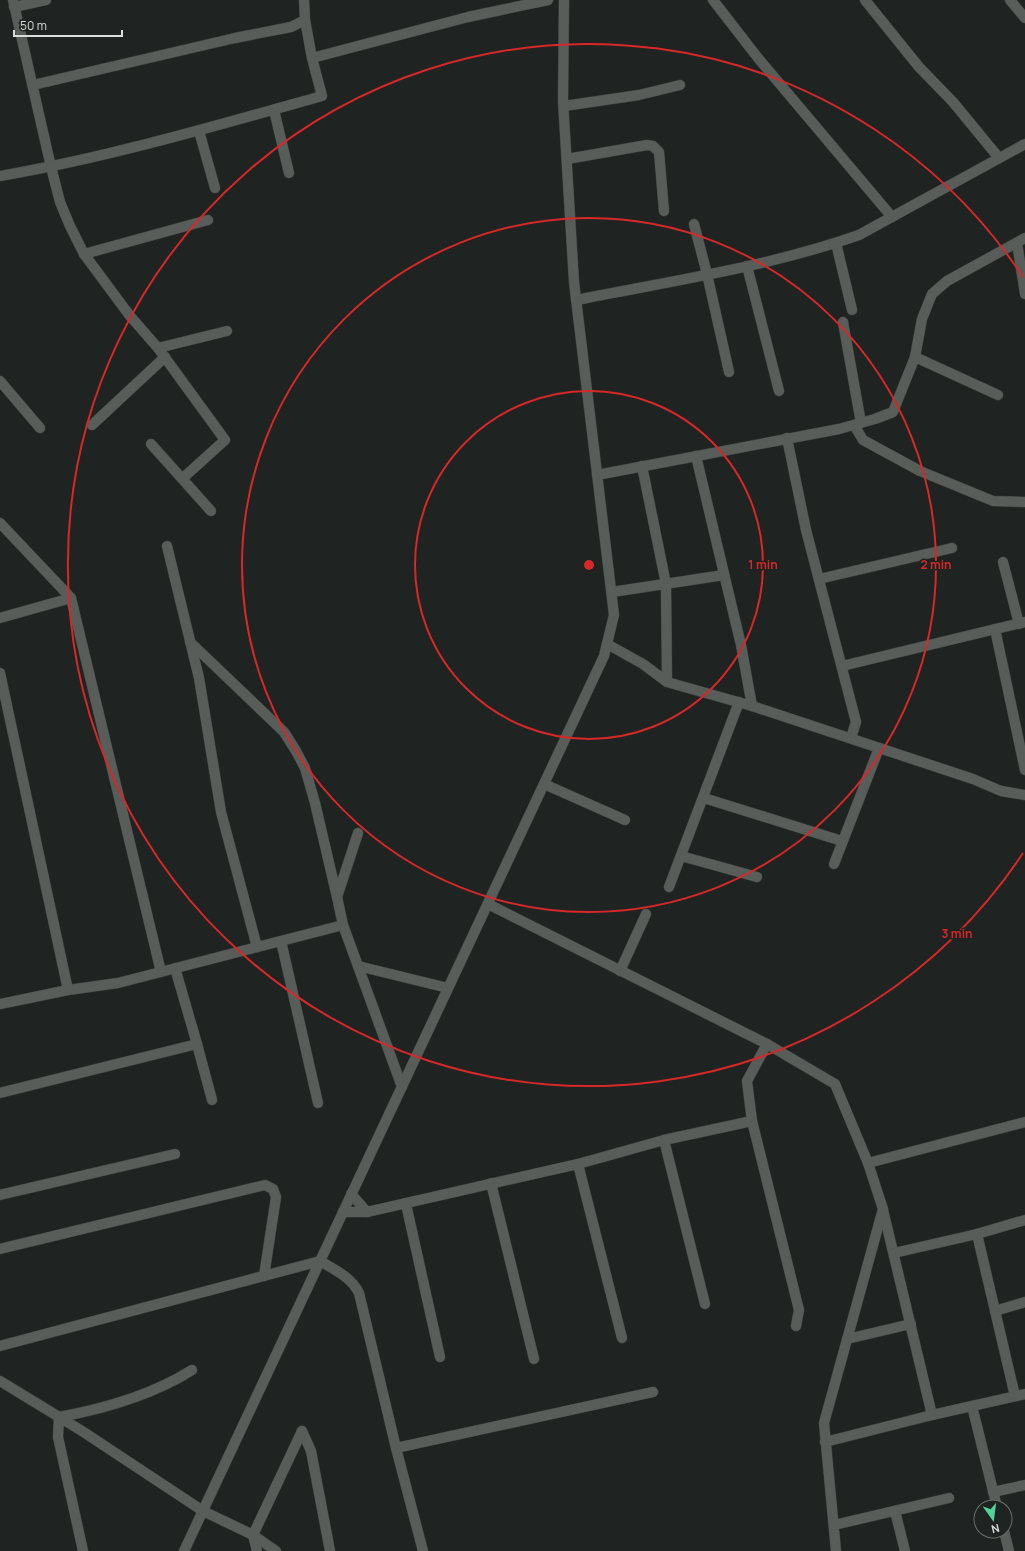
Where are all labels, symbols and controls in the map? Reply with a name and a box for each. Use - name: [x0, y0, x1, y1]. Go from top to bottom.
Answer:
- scale bar: [14, 12, 122, 38]
- text: 50 m: [20, 17, 47, 34]
- text: 1 min: [748, 556, 778, 573]
- text: 2 min: [920, 556, 952, 573]
- centre of rings: [582, 558, 596, 572]
- text: 3 min: [941, 925, 973, 942]
- north arrow: [973, 1499, 1013, 1539]
- text: N: [990, 1521, 1001, 1537]

